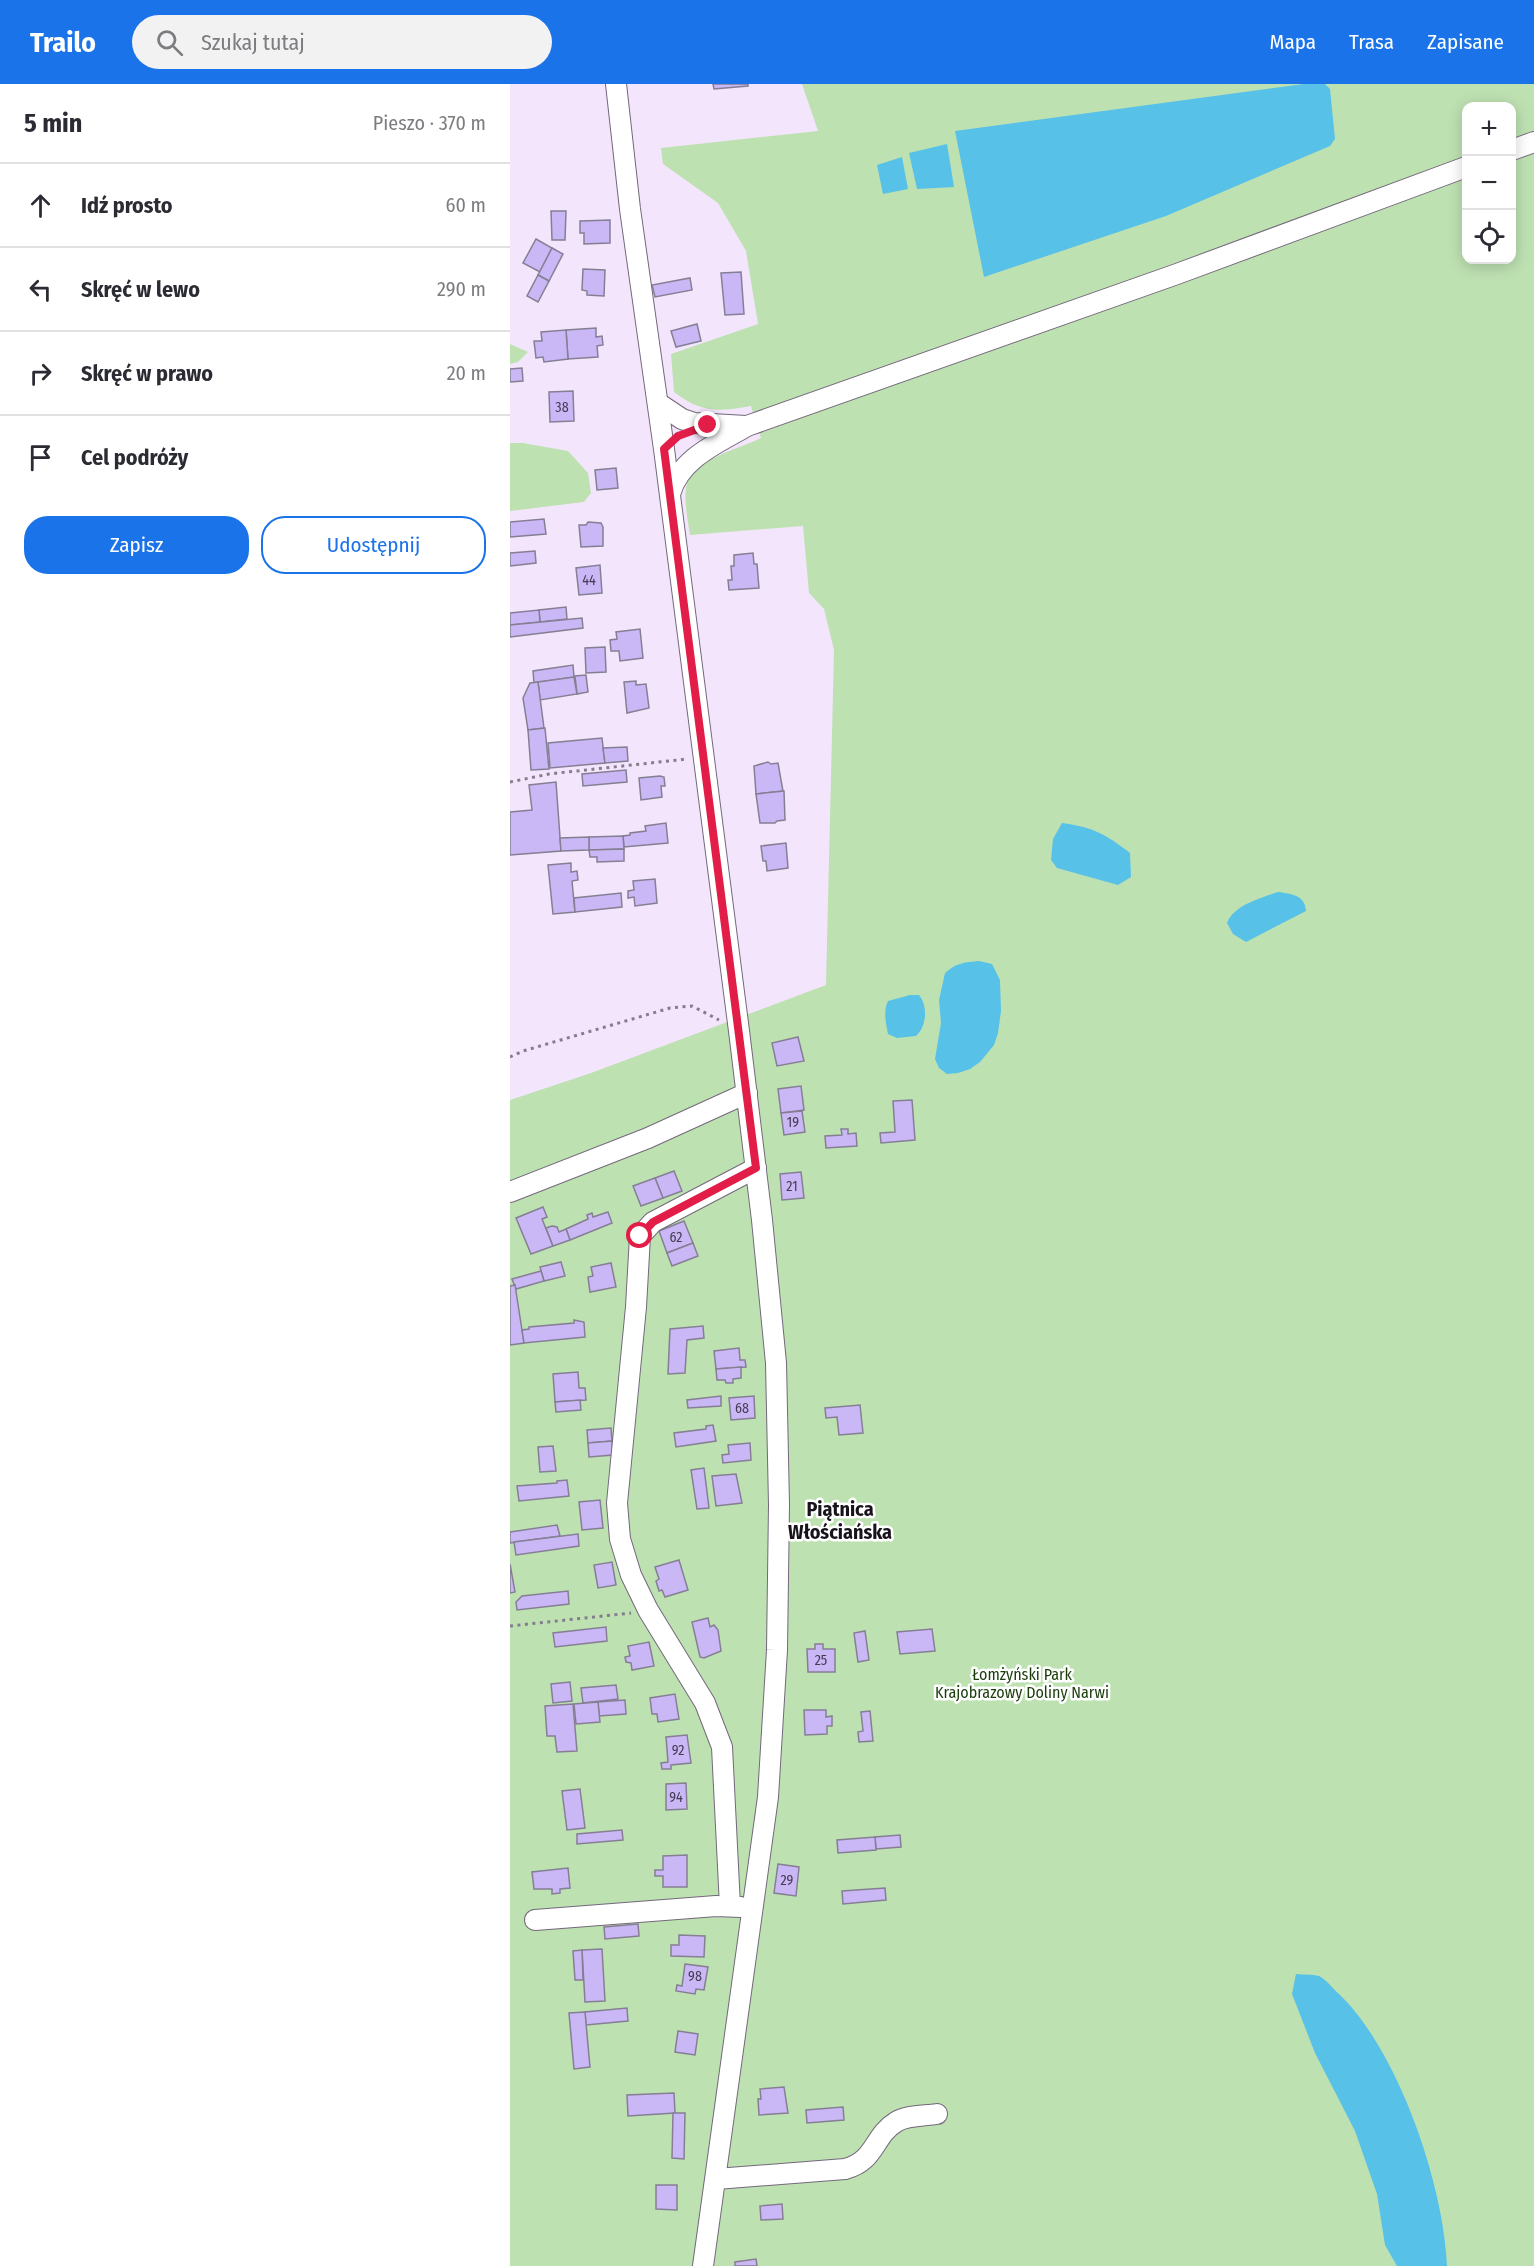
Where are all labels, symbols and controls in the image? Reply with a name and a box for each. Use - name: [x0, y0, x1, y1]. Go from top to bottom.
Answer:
- search box: [132, 15, 552, 69]
- text: Trailo: [30, 26, 96, 59]
- icon: search: [153, 26, 186, 59]
- text: Szukaj tutaj: [201, 29, 305, 56]
- text: Mapa: [1270, 29, 1316, 55]
- text: Trasa: [1349, 29, 1394, 55]
- text: Zapisane: [1427, 29, 1504, 55]
- map controls: [1462, 102, 1516, 264]
- button: +: [1462, 102, 1516, 156]
- text: 5 min: [24, 108, 82, 139]
- text: Pieszo · 370 m: [373, 111, 486, 135]
- button: −: [1462, 156, 1516, 210]
- icon: ahead: [24, 189, 57, 222]
- text: Idź prosto: [81, 192, 173, 219]
- text: 60 m: [446, 193, 486, 217]
- button: locate: [1462, 210, 1516, 264]
- icon: left: [24, 273, 57, 306]
- text: Skręć w lewo: [81, 276, 200, 303]
- text: 290 m: [437, 277, 486, 301]
- icon: right: [24, 357, 57, 390]
- text: Skręć w prawo: [81, 360, 213, 387]
- text: 20 m: [447, 361, 486, 385]
- house number: 38: [555, 399, 569, 416]
- route end: [694, 411, 720, 437]
- icon: arrive: [24, 441, 57, 474]
- text: Cel podróży: [81, 444, 188, 471]
- button: Zapisz: [24, 516, 249, 574]
- button: Udostępnij: [261, 516, 486, 574]
- house number: 44: [582, 572, 596, 589]
- house number: 19: [787, 1114, 799, 1131]
- house number: 21: [786, 1178, 798, 1195]
- route start: [626, 1222, 652, 1248]
- house number: 62: [670, 1229, 683, 1246]
- house number: 68: [735, 1400, 749, 1417]
- district label: Piątnica Włościańska: [788, 1497, 892, 1544]
- house number: 25: [815, 1652, 827, 1669]
- park label: Łomżyński Park Krajobrazowy Doliny Narwi: [935, 1665, 1109, 1702]
- house number: 92: [672, 1742, 684, 1759]
- house number: 94: [669, 1789, 683, 1806]
- house number: 29: [781, 1872, 794, 1889]
- house number: 98: [688, 1968, 702, 1985]

